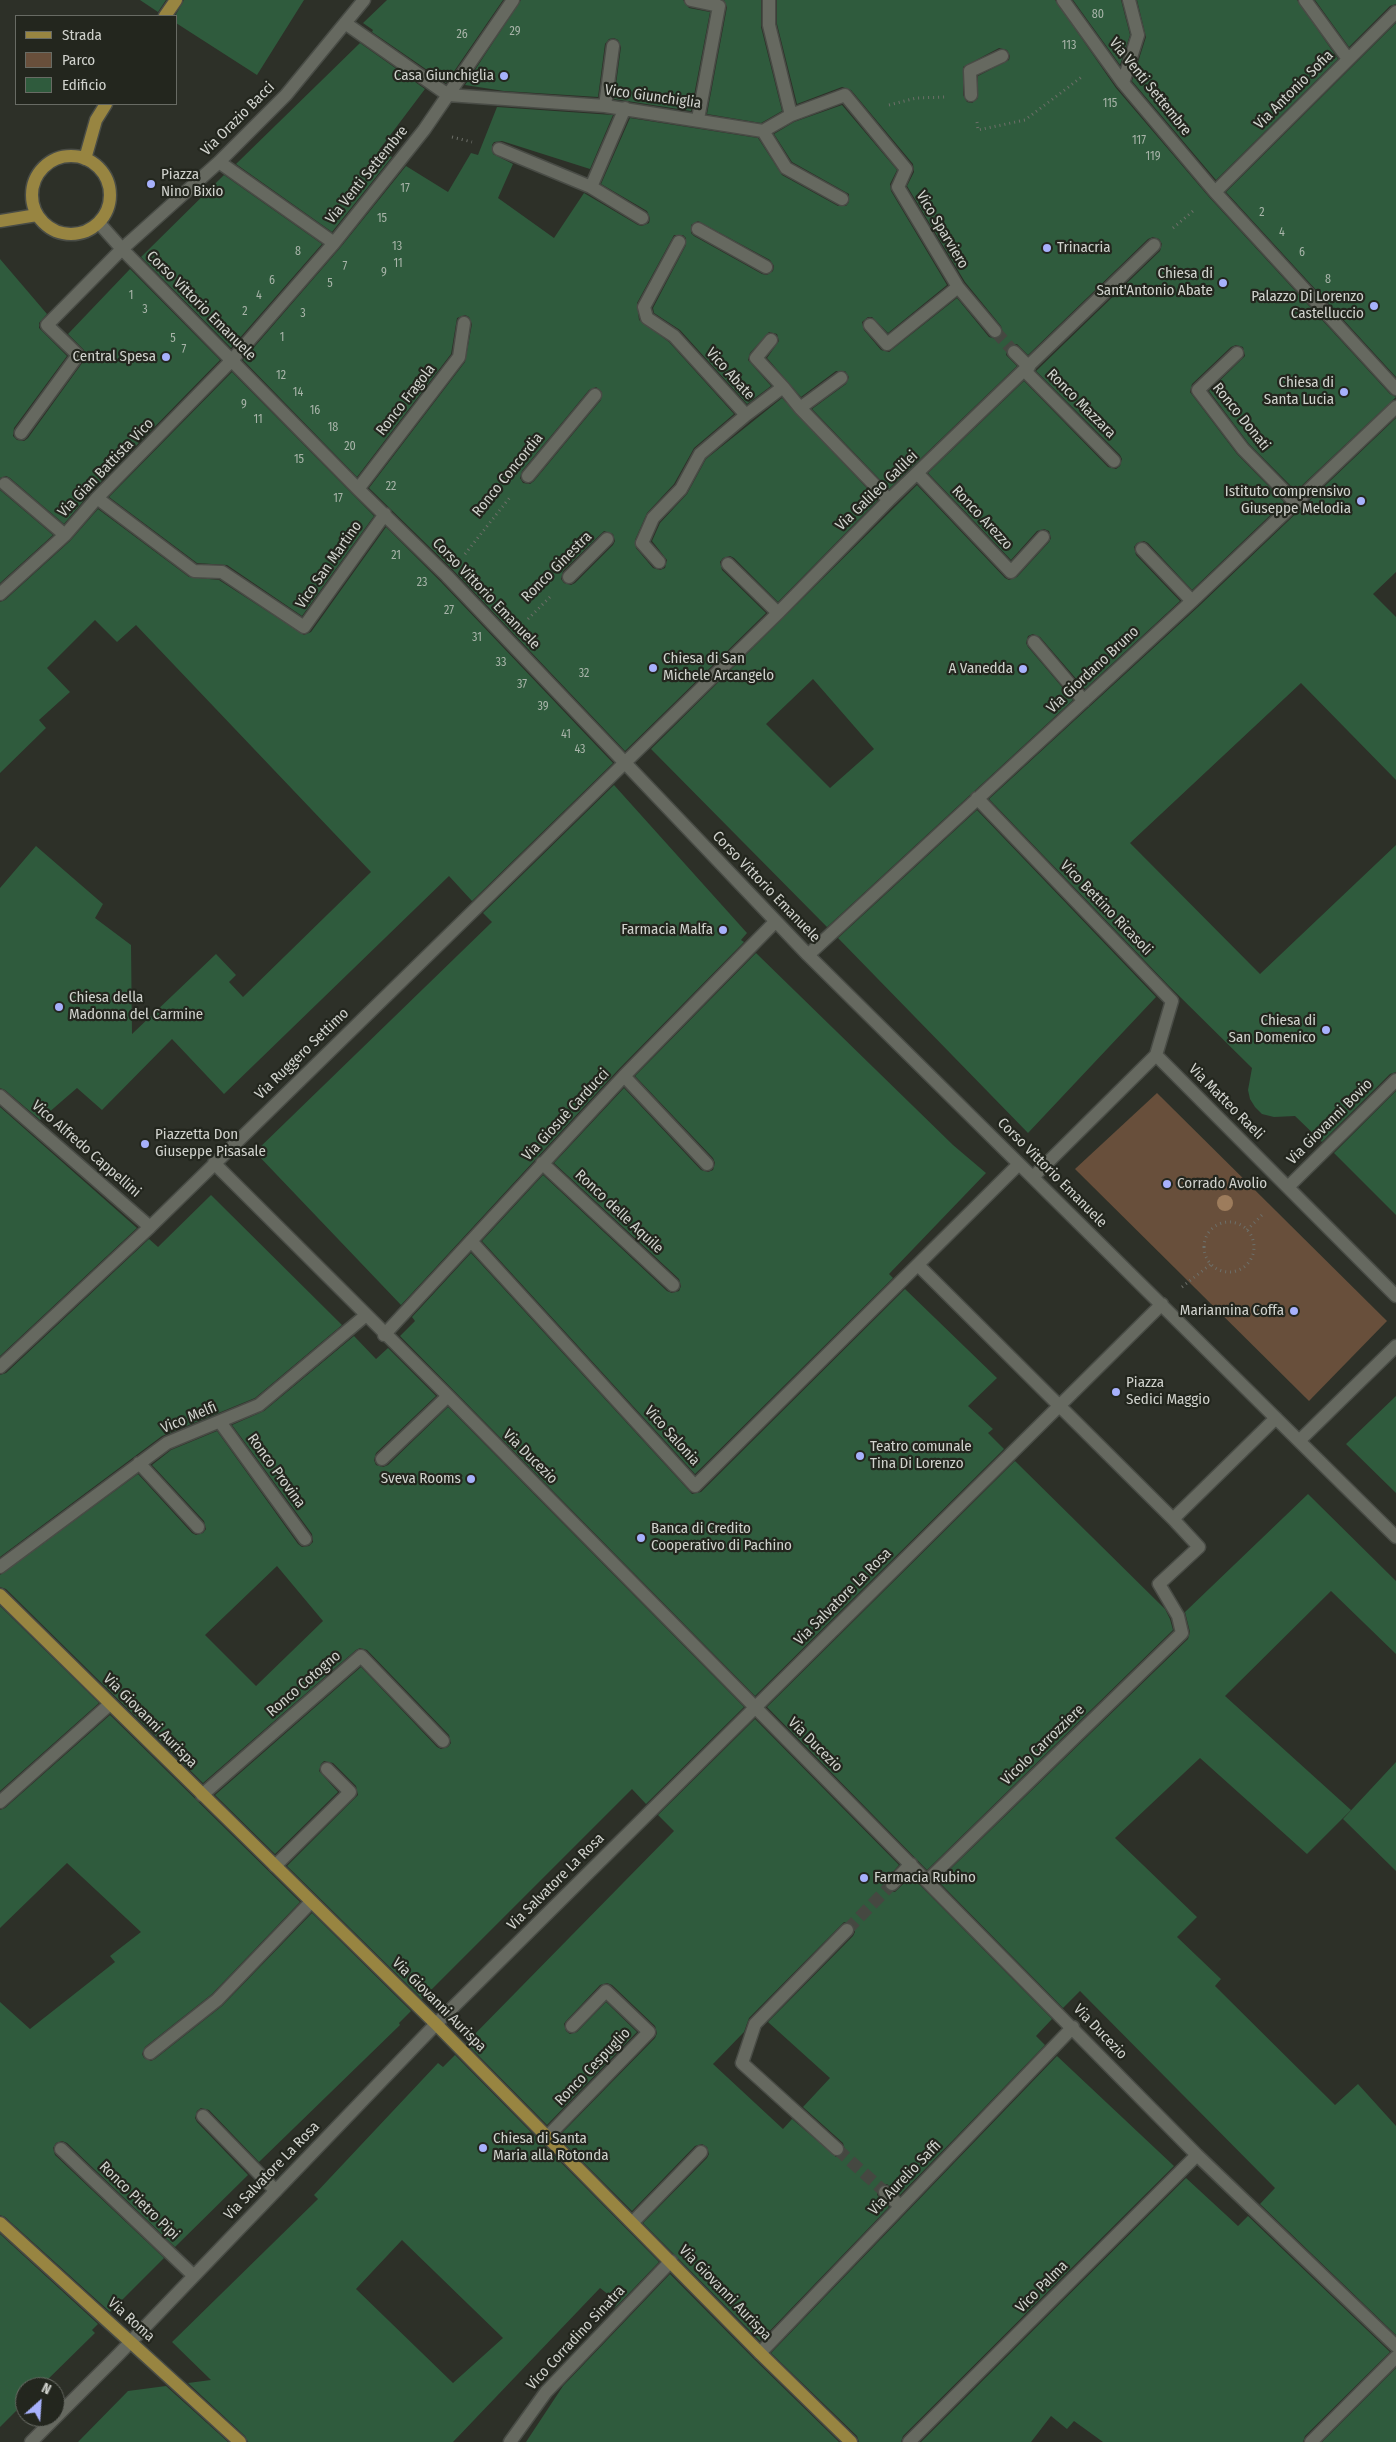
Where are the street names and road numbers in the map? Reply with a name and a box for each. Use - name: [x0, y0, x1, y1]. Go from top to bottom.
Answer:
- street label: Via Venti Settembre: [1105, 34, 1195, 140]
- street label: Via Antonio Sofia: [1251, 47, 1337, 133]
- street label: Via Orazio Bacci: [197, 78, 279, 160]
- street label: Vico Giunchiglia: [604, 81, 702, 113]
- street label: Via Venti Settembre: [322, 122, 412, 228]
- street label: Vico Sparviero: [912, 188, 972, 272]
- street label: Corso Vittorio Emanuele: [142, 247, 260, 365]
- street label: Vico Abate: [702, 344, 758, 404]
- street label: Ronco Fragola: [373, 361, 439, 439]
- street label: Ronco Mazzara: [1043, 366, 1119, 442]
- street label: Ronco Donati: [1208, 380, 1274, 454]
- street label: Via Gian Battista Vico: [54, 415, 158, 521]
- street label: Ronco Concordia: [469, 430, 547, 520]
- street label: Via Galileo Galilei: [832, 447, 922, 535]
- street label: Ronco Arezzo: [948, 482, 1016, 554]
- street label: Vico San Martino: [292, 518, 366, 612]
- street label: Ronco Ginestra: [518, 528, 596, 606]
- street label: Corso Vittorio Emanuele: [428, 535, 544, 653]
- street label: Via Giordano Bruno: [1043, 623, 1143, 717]
- street label: Corso Vittorio Emanuele: [708, 828, 824, 946]
- street label: Vico Bettino Ricasoli: [1056, 857, 1156, 959]
- street label: Via Ruggero Settimo: [251, 1005, 353, 1103]
- street label: Via Matteo Raeli: [1185, 1061, 1267, 1143]
- street label: Via Giosuè Carducci: [519, 1065, 613, 1165]
- street label: Via Giovanni Bovio: [1283, 1075, 1377, 1169]
- street label: Vico Alfredo Cappellini: [28, 1097, 144, 1201]
- street label: Corso Vittorio Emanuele: [993, 1114, 1111, 1232]
- street label: Ronco delle Aquile: [571, 1166, 667, 1258]
- street label: Vico Melfi: [158, 1398, 220, 1438]
- street label: Vico Salonia: [640, 1402, 704, 1470]
- street label: Via Ducezio: [499, 1426, 561, 1488]
- street label: Ronco Provina: [243, 1430, 309, 1512]
- street label: Via Salvatore La Rosa: [791, 1545, 895, 1649]
- street label: Ronco Cotogno: [263, 1647, 345, 1721]
- street label: Via Giovanni Aurispa: [99, 1670, 201, 1772]
- street label: Vicolo Carrozziere: [998, 1701, 1088, 1789]
- street label: Via Ducezio: [784, 1714, 846, 1776]
- street label: Via Salvatore La Rosa: [504, 1830, 608, 1934]
- street label: Via Giovanni Aurispa: [388, 1954, 490, 2056]
- street label: Via Ducezio: [1069, 2001, 1131, 2063]
- street label: Ronco Cespuglio: [551, 2024, 635, 2110]
- street label: Via Salvatore La Rosa: [220, 2118, 324, 2224]
- street label: Via Aurelio Saffi: [865, 2137, 945, 2219]
- street label: Ronco Pietro Pipi: [95, 2158, 183, 2244]
- street label: Via Giovanni Aurispa: [675, 2242, 775, 2344]
- street label: Vico Palma: [1012, 2257, 1072, 2317]
- street label: Vico Corradino Sinatra: [523, 2282, 629, 2394]
- street label: Via Roma: [104, 2294, 158, 2346]

